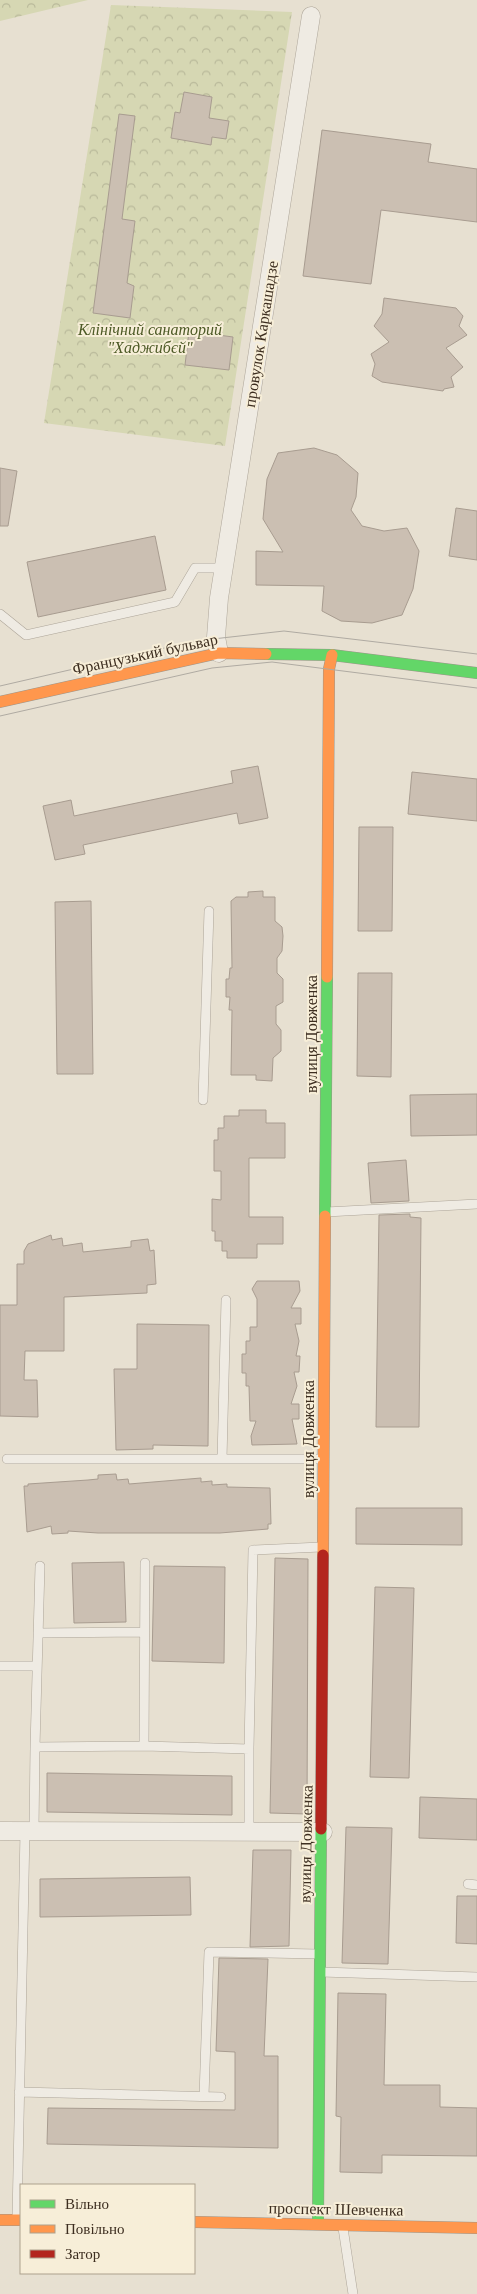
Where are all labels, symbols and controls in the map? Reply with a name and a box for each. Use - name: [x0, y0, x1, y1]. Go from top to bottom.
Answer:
- street label: провулок Каркашадзе: [241, 260, 282, 409]
- park label: Клінічний санаторий "Хаджибєй": [77, 321, 222, 356]
- street label: Французький бульвар: [71, 630, 219, 679]
- street label: вулиця Довженка: [303, 975, 321, 1093]
- street label: вулиця Довженка: [300, 1380, 318, 1498]
- street label: вулиця Довженка: [296, 1785, 317, 1903]
- legend: [20, 2184, 195, 2274]
- text: Вільно: [65, 2196, 109, 2212]
- street label: проспект Шевченка: [268, 2199, 404, 2220]
- text: Повільно: [65, 2221, 124, 2237]
- text: Затор: [65, 2246, 100, 2262]

